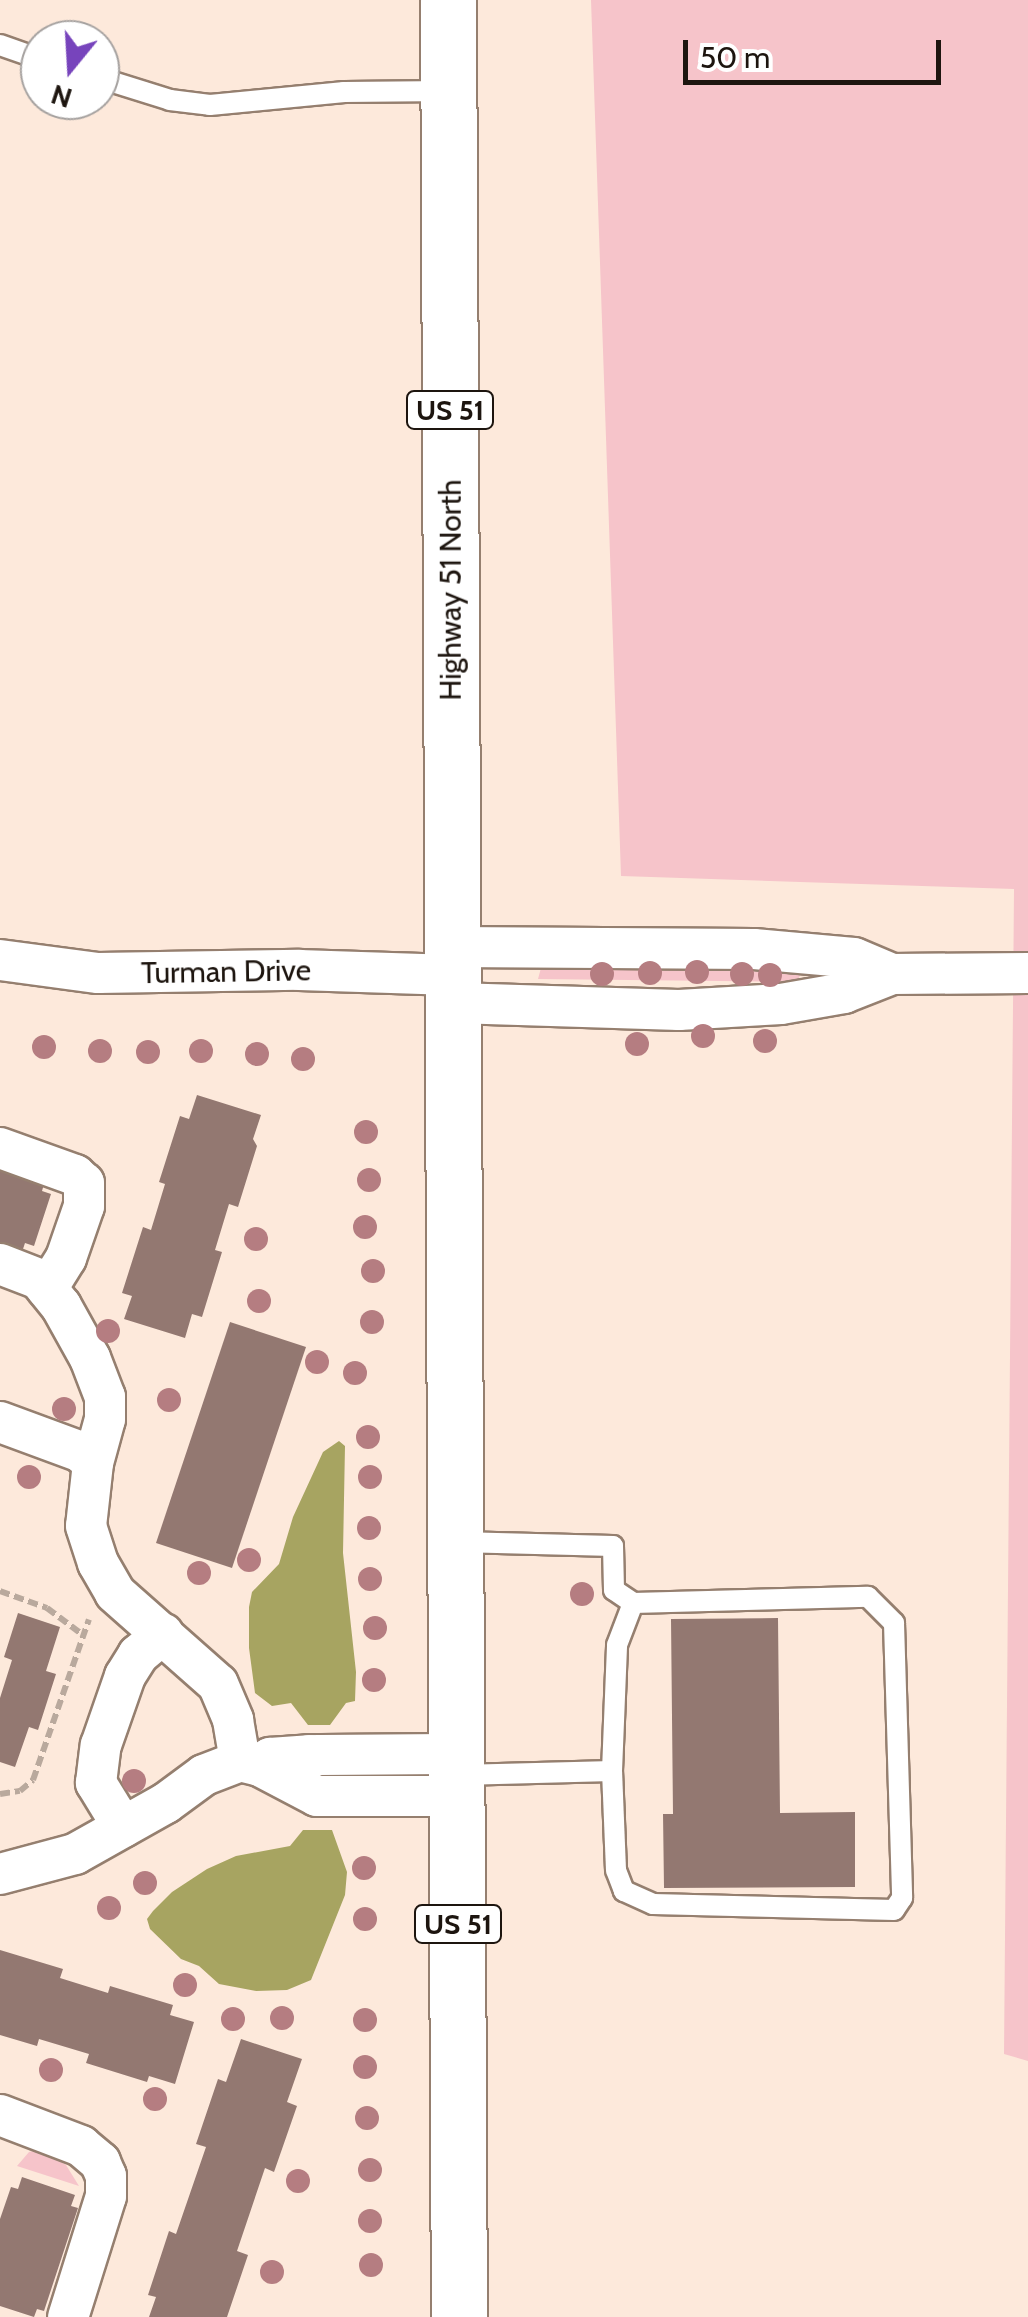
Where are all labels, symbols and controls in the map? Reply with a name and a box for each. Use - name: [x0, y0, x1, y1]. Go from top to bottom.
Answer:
- north arrow: [20, 20, 120, 120]
- scale bar: [688, 20, 946, 82]
- text: 50 m: [700, 39, 770, 76]
- text: N: [47, 77, 76, 116]
- road number: US 51: [405, 387, 495, 433]
- street label: Highway 51 North: [433, 479, 469, 701]
- street label: Turman Drive: [141, 953, 311, 991]
- road number: US 51: [413, 1901, 503, 1947]

